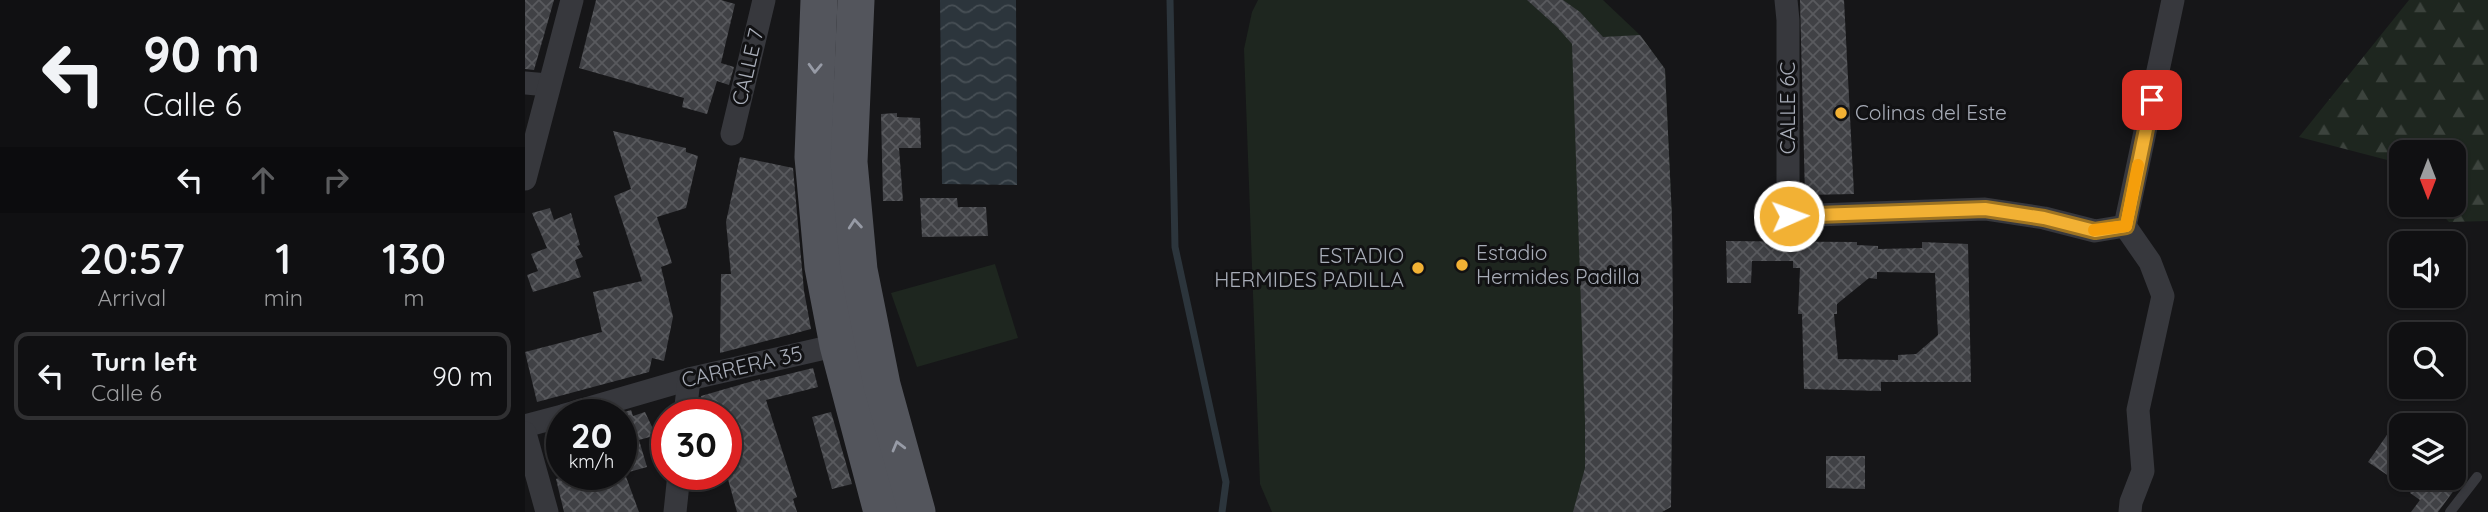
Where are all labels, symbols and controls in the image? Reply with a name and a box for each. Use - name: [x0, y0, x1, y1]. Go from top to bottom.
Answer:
- text: 90 m: [143, 23, 260, 84]
- street label: CALLE 7: [726, 26, 769, 108]
- icon: left: [28, 28, 119, 119]
- street label: CALLE 6C: [1774, 62, 1800, 154]
- one-way arrow: [808, 63, 823, 74]
- pin: [2122, 70, 2182, 130]
- icon: arrive: [2133, 81, 2171, 119]
- text: Calle 6: [143, 84, 242, 124]
- place label: Colinas del Este: [1855, 99, 2007, 125]
- marker: Colinas del Este: [1833, 105, 1849, 121]
- north arrow: [2389, 140, 2466, 217]
- map controls: [2389, 140, 2466, 490]
- icon: left: [171, 161, 209, 199]
- icon: ahead: [244, 161, 282, 199]
- icon: right: [317, 161, 355, 199]
- position arrow: [1752, 179, 1826, 253]
- one-way arrow: [847, 218, 862, 229]
- button: sound: [2389, 231, 2466, 308]
- text: 20:57: [79, 232, 185, 285]
- text: 1: [275, 232, 291, 285]
- text: 130: [382, 232, 446, 285]
- place label: Estadio Hermides Padilla: [1476, 239, 1640, 289]
- place label: ESTADIO HERMIDES PADILLA: [1214, 242, 1404, 292]
- marker: Estadio Hermides Padilla: [1454, 257, 1470, 273]
- marker: ESTADIO HERMIDES PADILLA: [1410, 260, 1426, 276]
- text: Arrival: [97, 283, 166, 312]
- text: min: [264, 283, 303, 312]
- text: m: [403, 283, 424, 312]
- button: search: [2389, 322, 2466, 399]
- street label: CARRERA 35: [679, 339, 805, 393]
- text: Turn left: [91, 345, 198, 378]
- icon: left: [32, 357, 70, 395]
- text: 90 m: [432, 360, 493, 393]
- text: Calle 6: [91, 378, 162, 407]
- speed limit sign: 30: [651, 399, 742, 490]
- text: 20: [571, 413, 612, 457]
- button: layers: [2389, 413, 2466, 490]
- one-way arrow: [892, 441, 906, 453]
- text: km/h: [569, 450, 614, 473]

